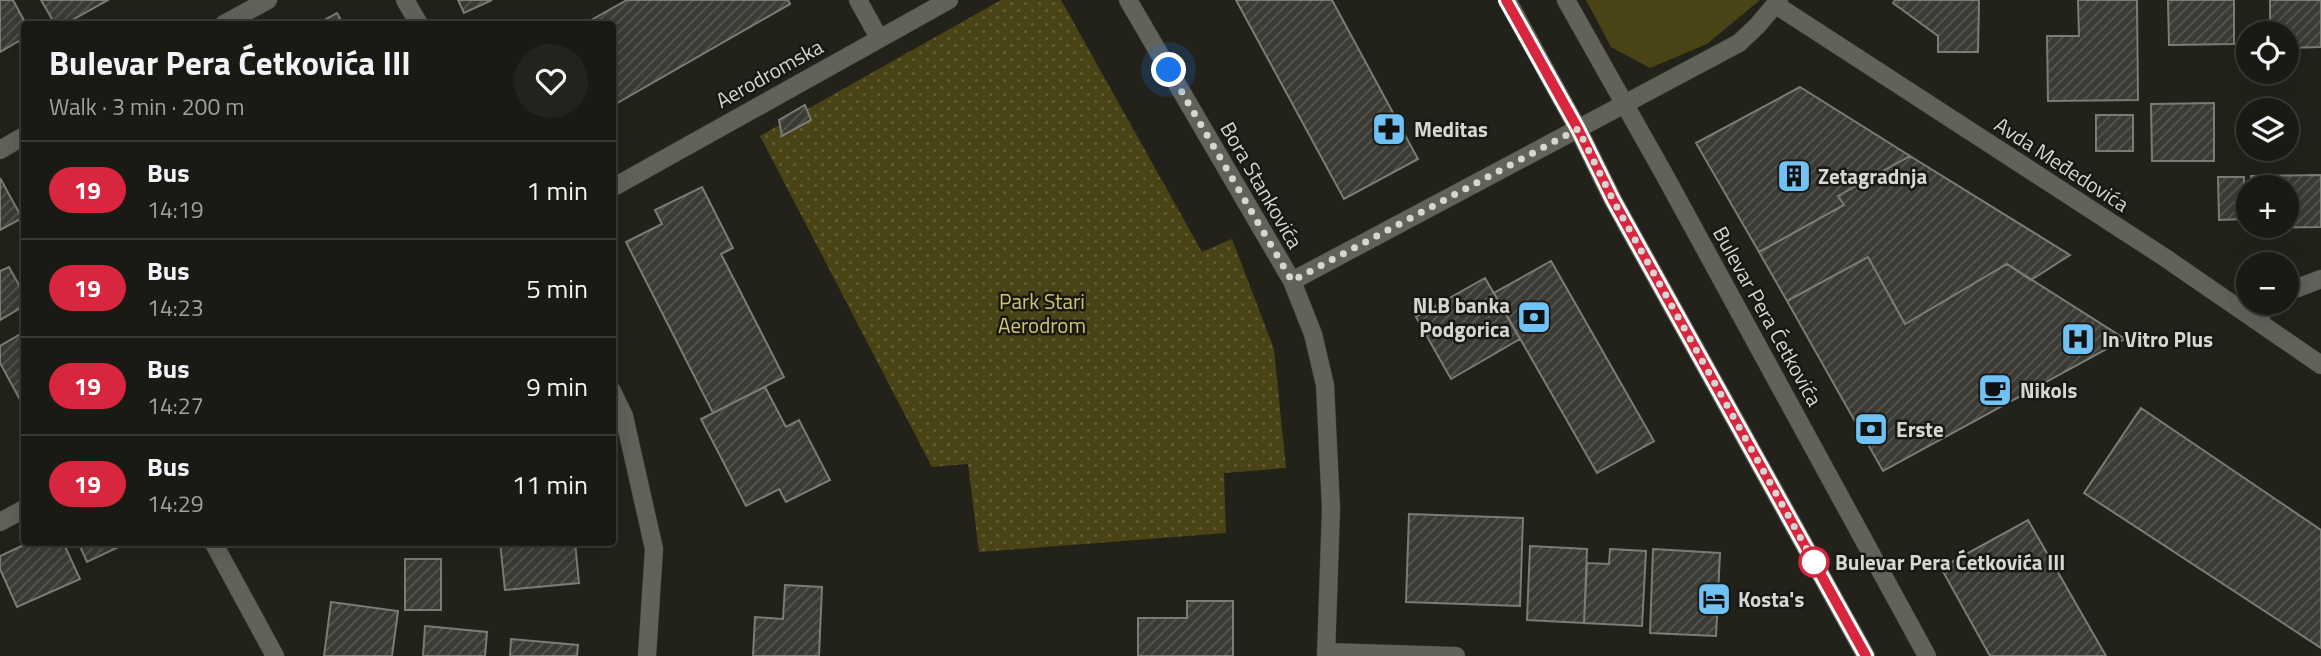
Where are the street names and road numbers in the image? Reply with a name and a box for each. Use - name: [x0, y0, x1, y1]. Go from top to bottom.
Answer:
- street label: Aerodromska: [710, 30, 829, 116]
- street label: Avda Međedovića: [1988, 108, 2136, 220]
- street label: Bora Stankovića: [1213, 116, 1312, 255]
- street label: Bulevar Pera Ćetkovića: [1705, 220, 1831, 412]

